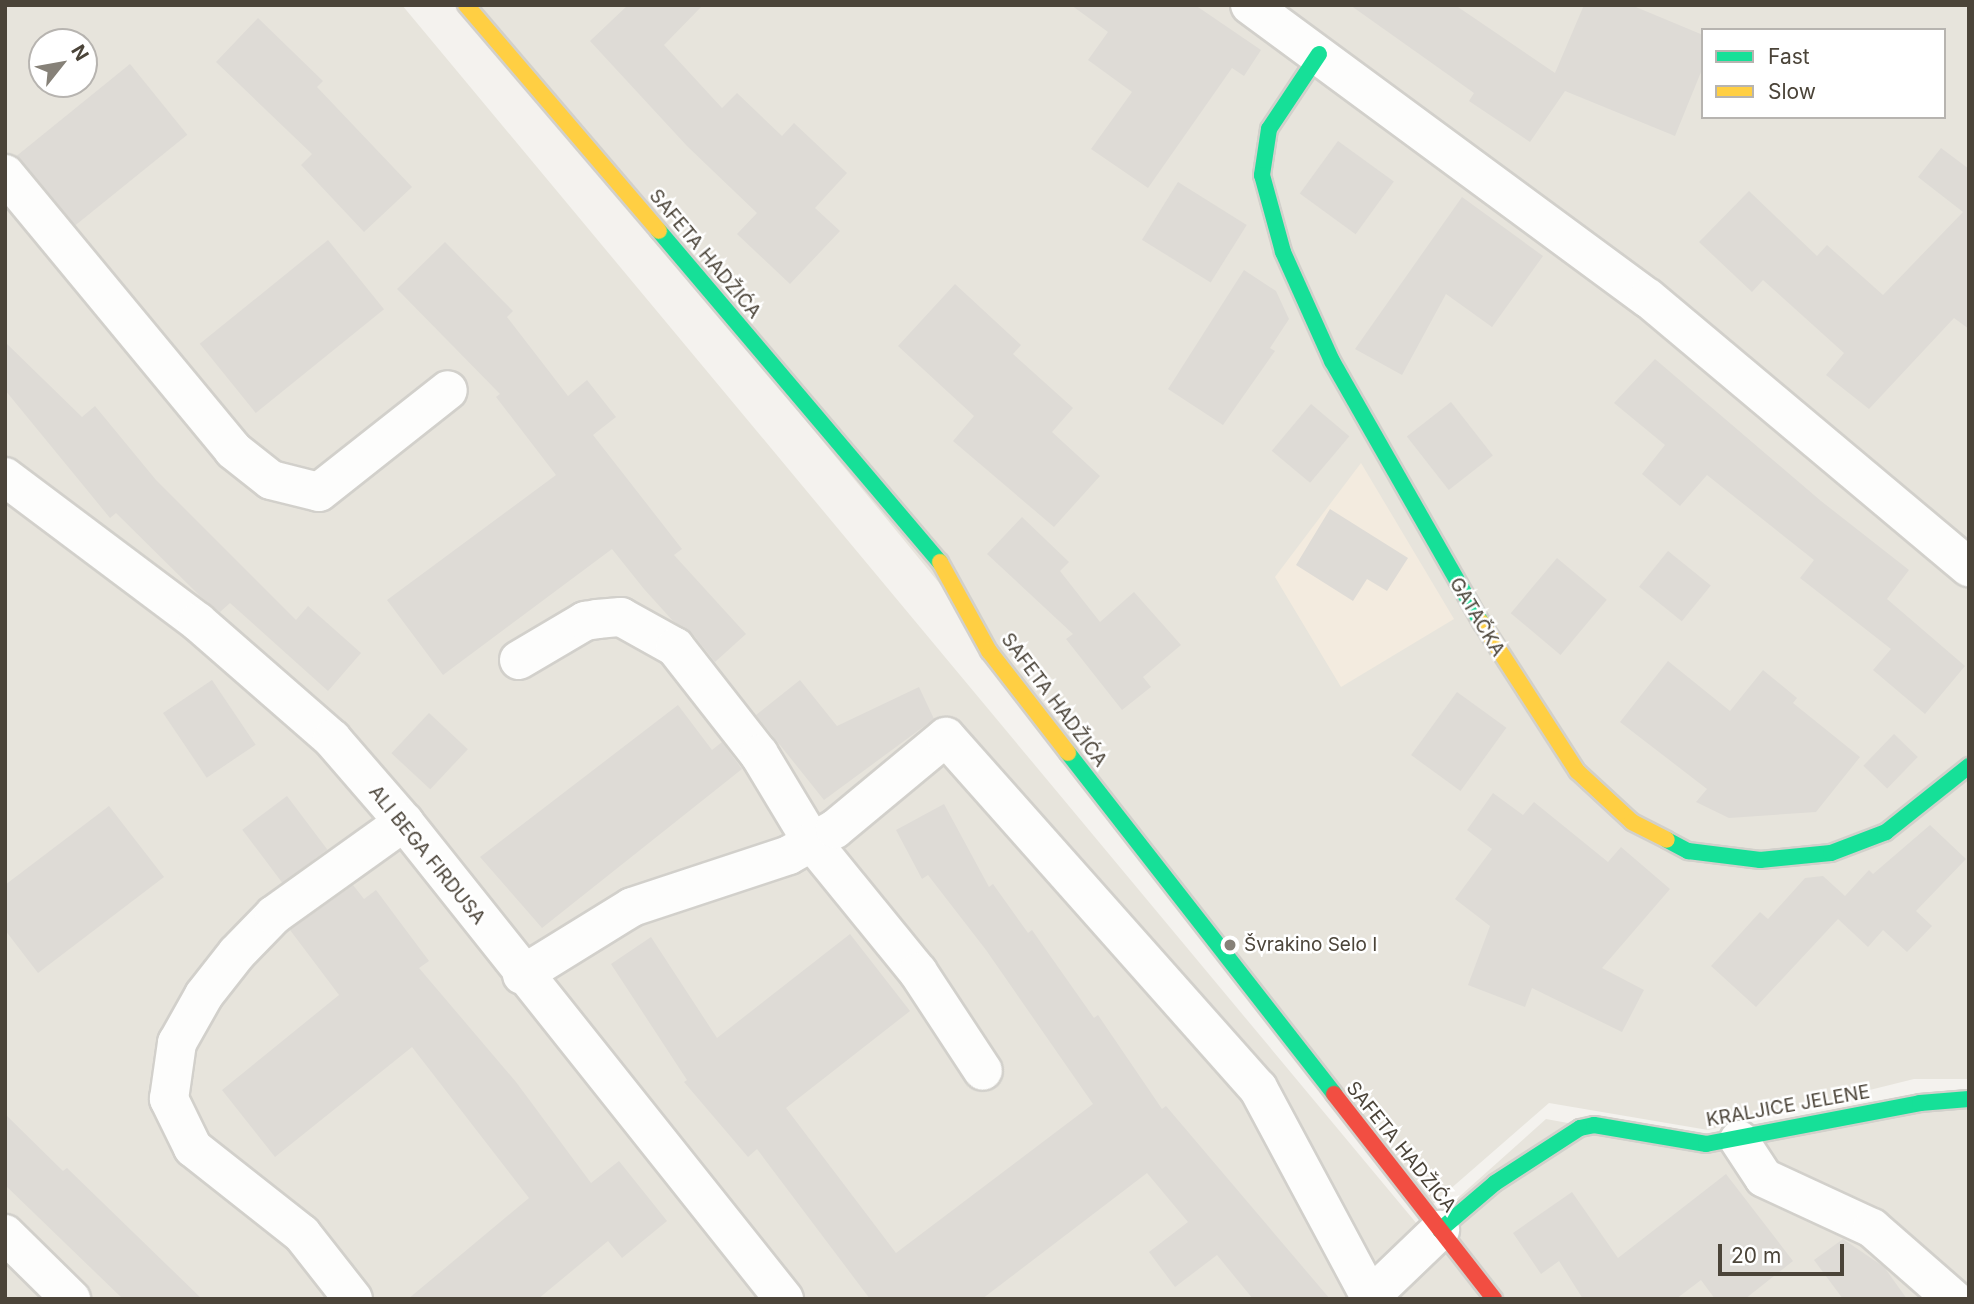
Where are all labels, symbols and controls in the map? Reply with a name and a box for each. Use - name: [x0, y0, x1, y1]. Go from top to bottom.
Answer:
- north arrow: [28, 28, 98, 98]
- legend: [1701, 28, 1946, 119]
- text: N: [66, 41, 93, 65]
- text: Fast: [1768, 44, 1810, 69]
- text: Slow: [1768, 79, 1816, 104]
- street label: SAFETA HADŽIĆA: [644, 185, 766, 323]
- street label: GATAČKA: [1445, 573, 1509, 661]
- street label: SAFETA HADŽIĆA: [996, 629, 1112, 771]
- street label: ALI BEGA FIRDUSA: [364, 781, 490, 929]
- place label: Švrakino Selo I: [1244, 934, 1377, 956]
- marker: Švrakino Selo I: [1222, 937, 1238, 953]
- street label: SAFETA HADŽIĆA: [1341, 1077, 1461, 1217]
- street label: KRALJICE JELENE: [1704, 1080, 1872, 1132]
- scale bar: [1722, 1230, 1848, 1274]
- text: 20 m: [1731, 1243, 1781, 1268]

